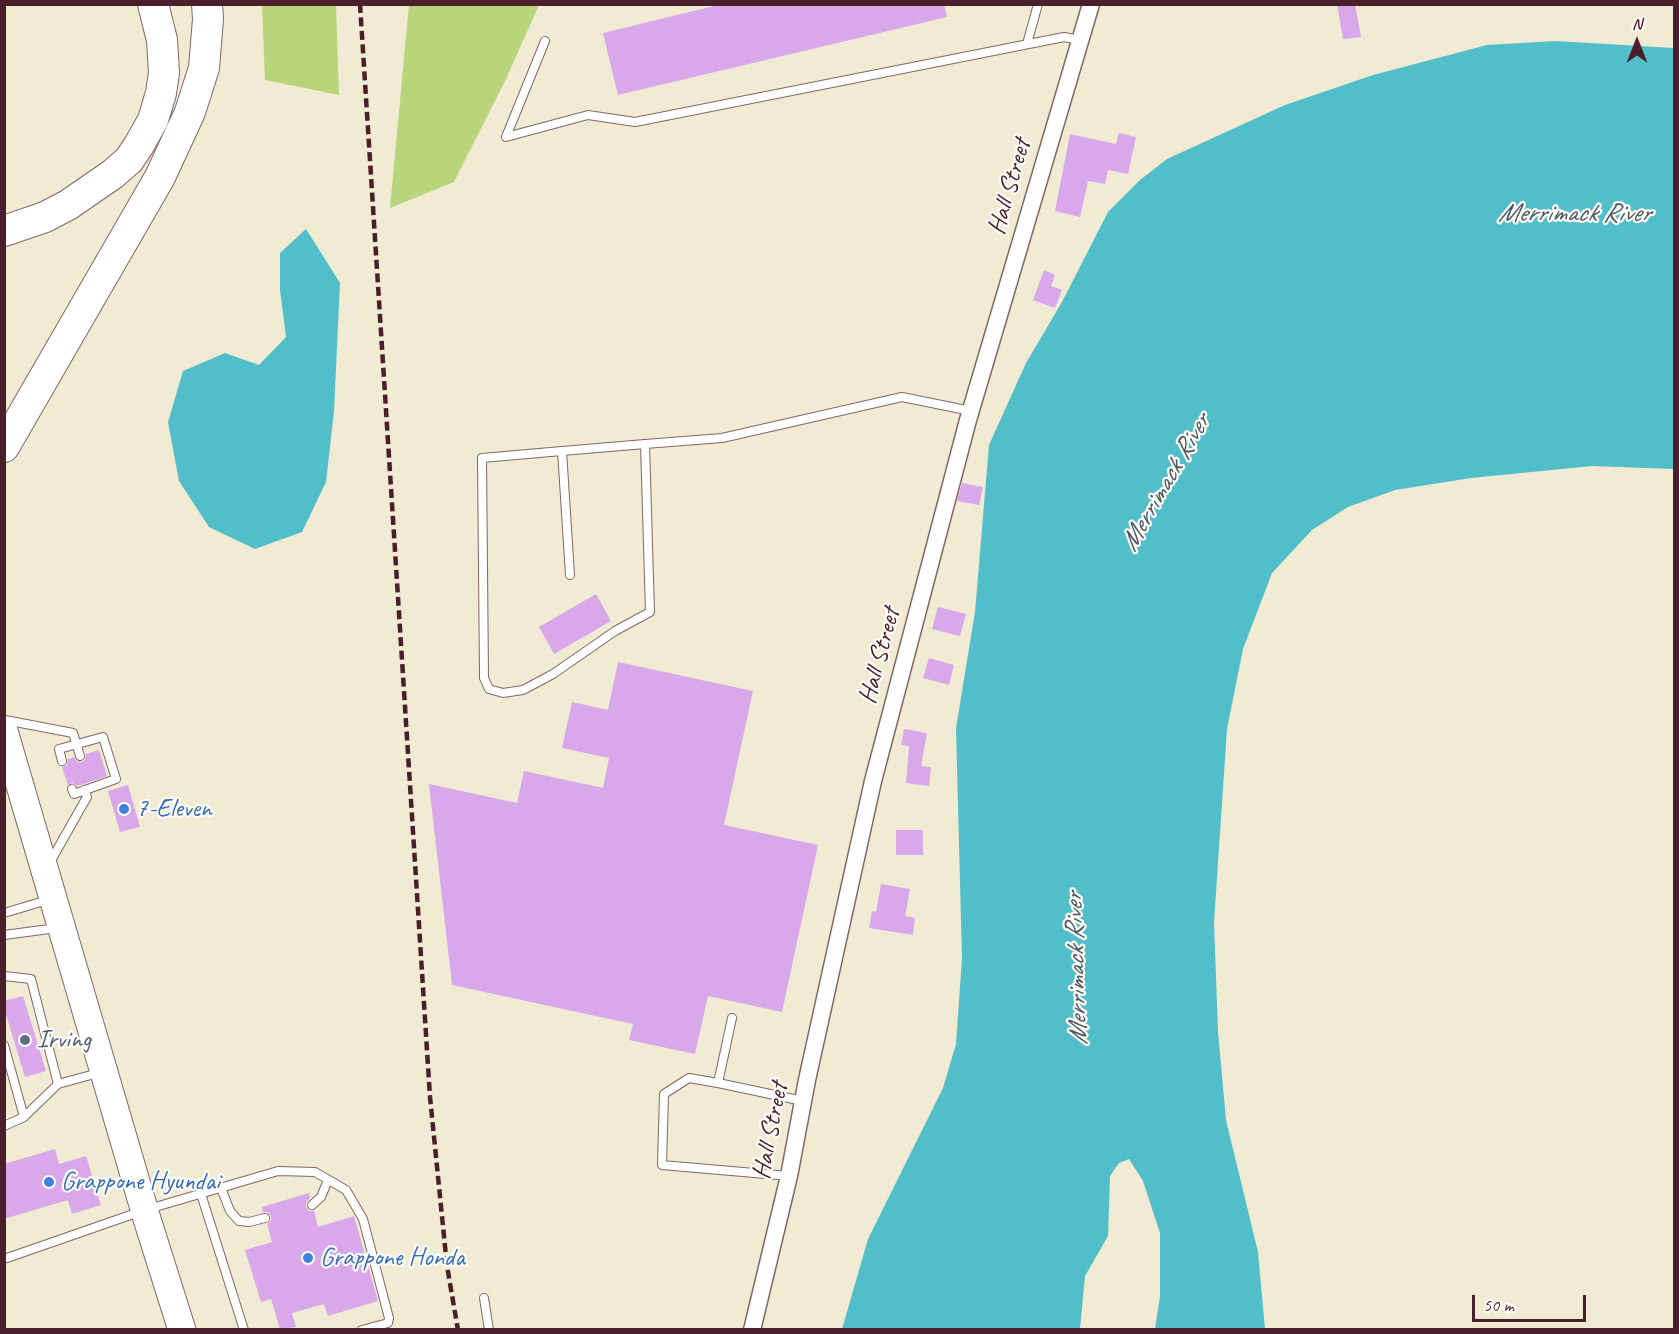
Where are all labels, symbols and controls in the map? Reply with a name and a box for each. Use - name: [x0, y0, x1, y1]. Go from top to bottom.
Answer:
- north arrow: [1607, 12, 1667, 72]
- text: N: [1632, 14, 1642, 34]
- street label: Hall Street: [982, 136, 1038, 238]
- water label: Merrimack River: [1498, 198, 1650, 230]
- water label: Merrimack River: [1114, 409, 1218, 557]
- street label: Hall Street: [852, 605, 908, 707]
- place label: 7-Eleven: [136, 793, 212, 825]
- marker: 7-Eleven: [117, 802, 131, 816]
- water label: Merrimack River: [1058, 892, 1096, 1046]
- place label: Irving: [37, 1024, 91, 1056]
- marker: Irving: [18, 1033, 32, 1047]
- street label: Hall Street: [746, 1080, 796, 1182]
- place label: Grappone Hyundai: [61, 1166, 220, 1198]
- marker: Grappone Hyundai: [42, 1175, 56, 1189]
- place label: Grappone Honda: [320, 1242, 465, 1274]
- marker: Grappone Honda: [301, 1251, 315, 1265]
- scale bar: [1475, 1283, 1589, 1321]
- text: 50 m: [1483, 1294, 1514, 1316]

